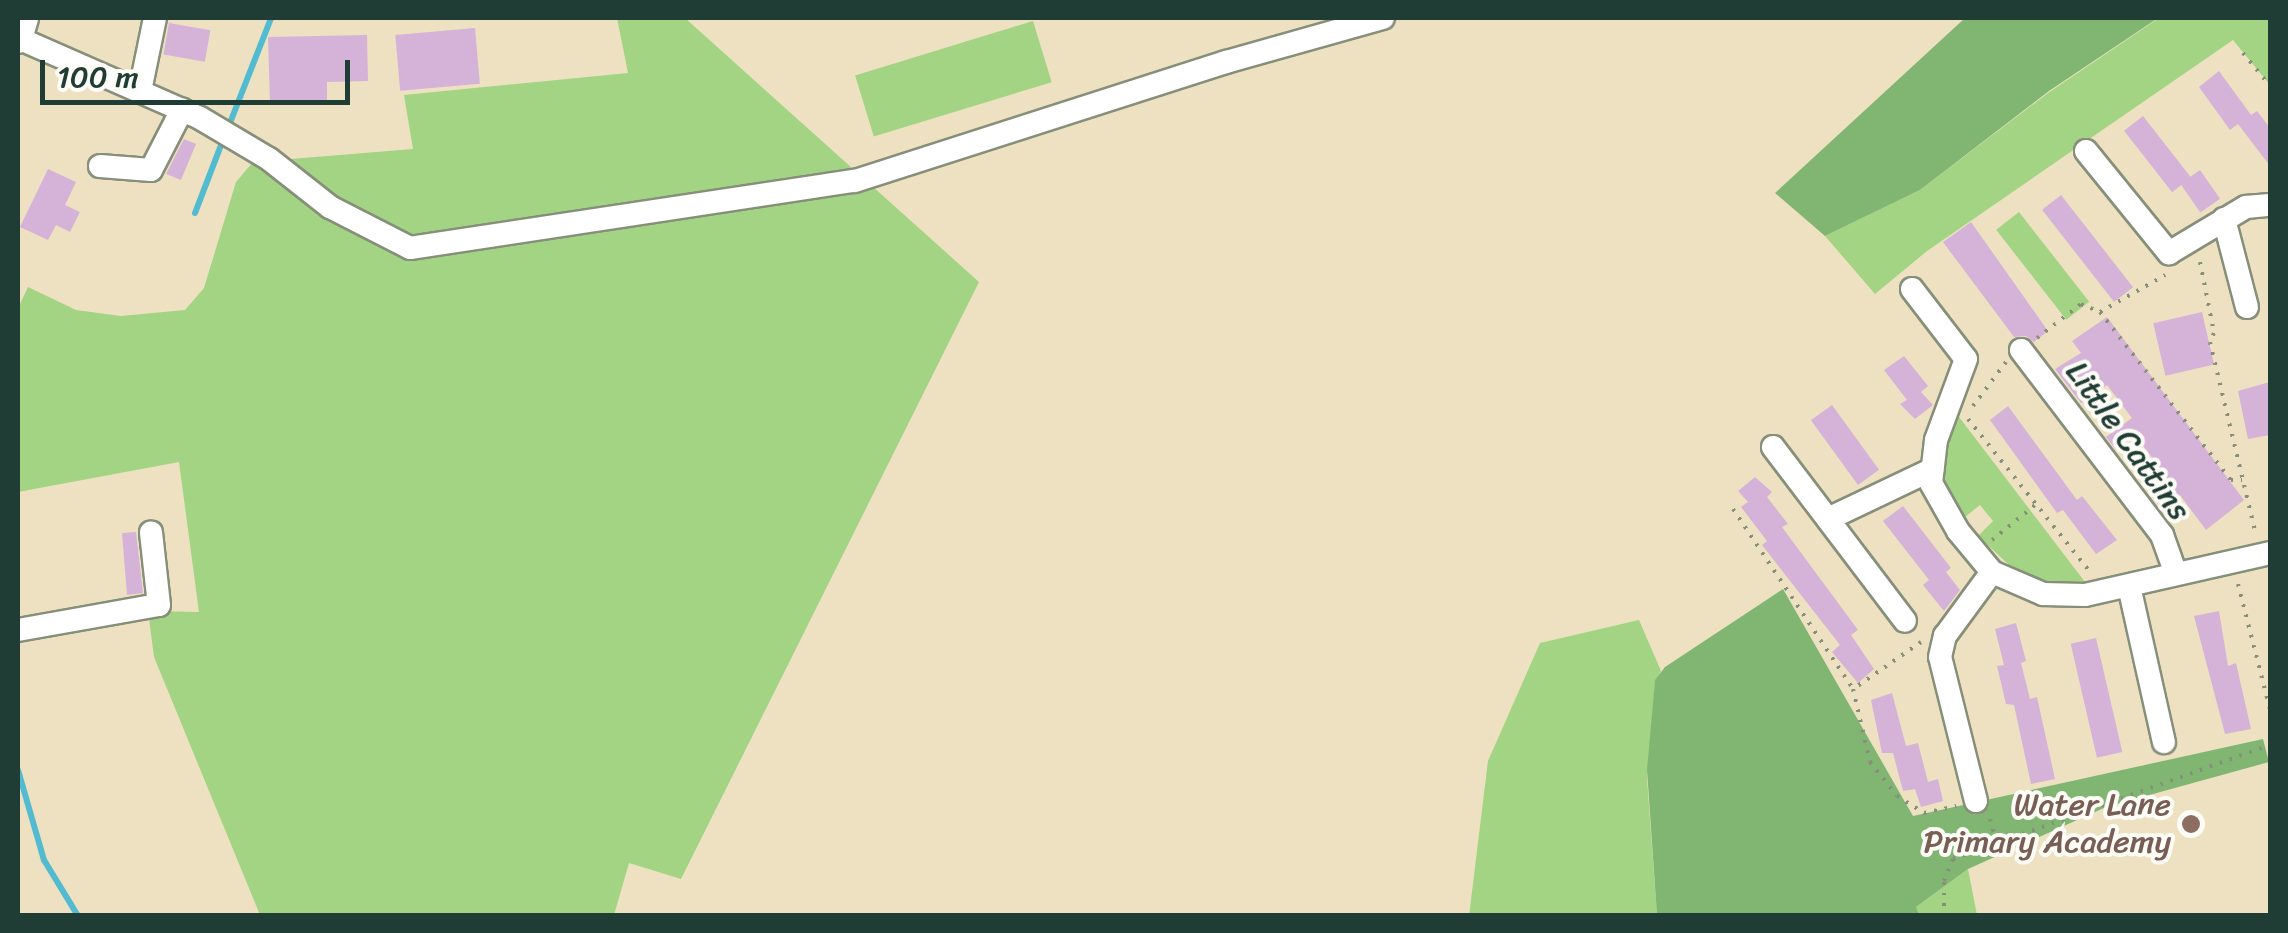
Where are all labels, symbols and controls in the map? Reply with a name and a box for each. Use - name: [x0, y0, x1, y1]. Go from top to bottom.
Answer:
- scale bar: [45, 40, 355, 102]
- text: 100 m: [57, 50, 139, 104]
- street label: Little Cattins: [2057, 354, 2199, 528]
- place label: Water Lane Primary Academy: [1923, 787, 2171, 862]
- marker: Water Lane Primary Academy: [2180, 813, 2202, 835]

